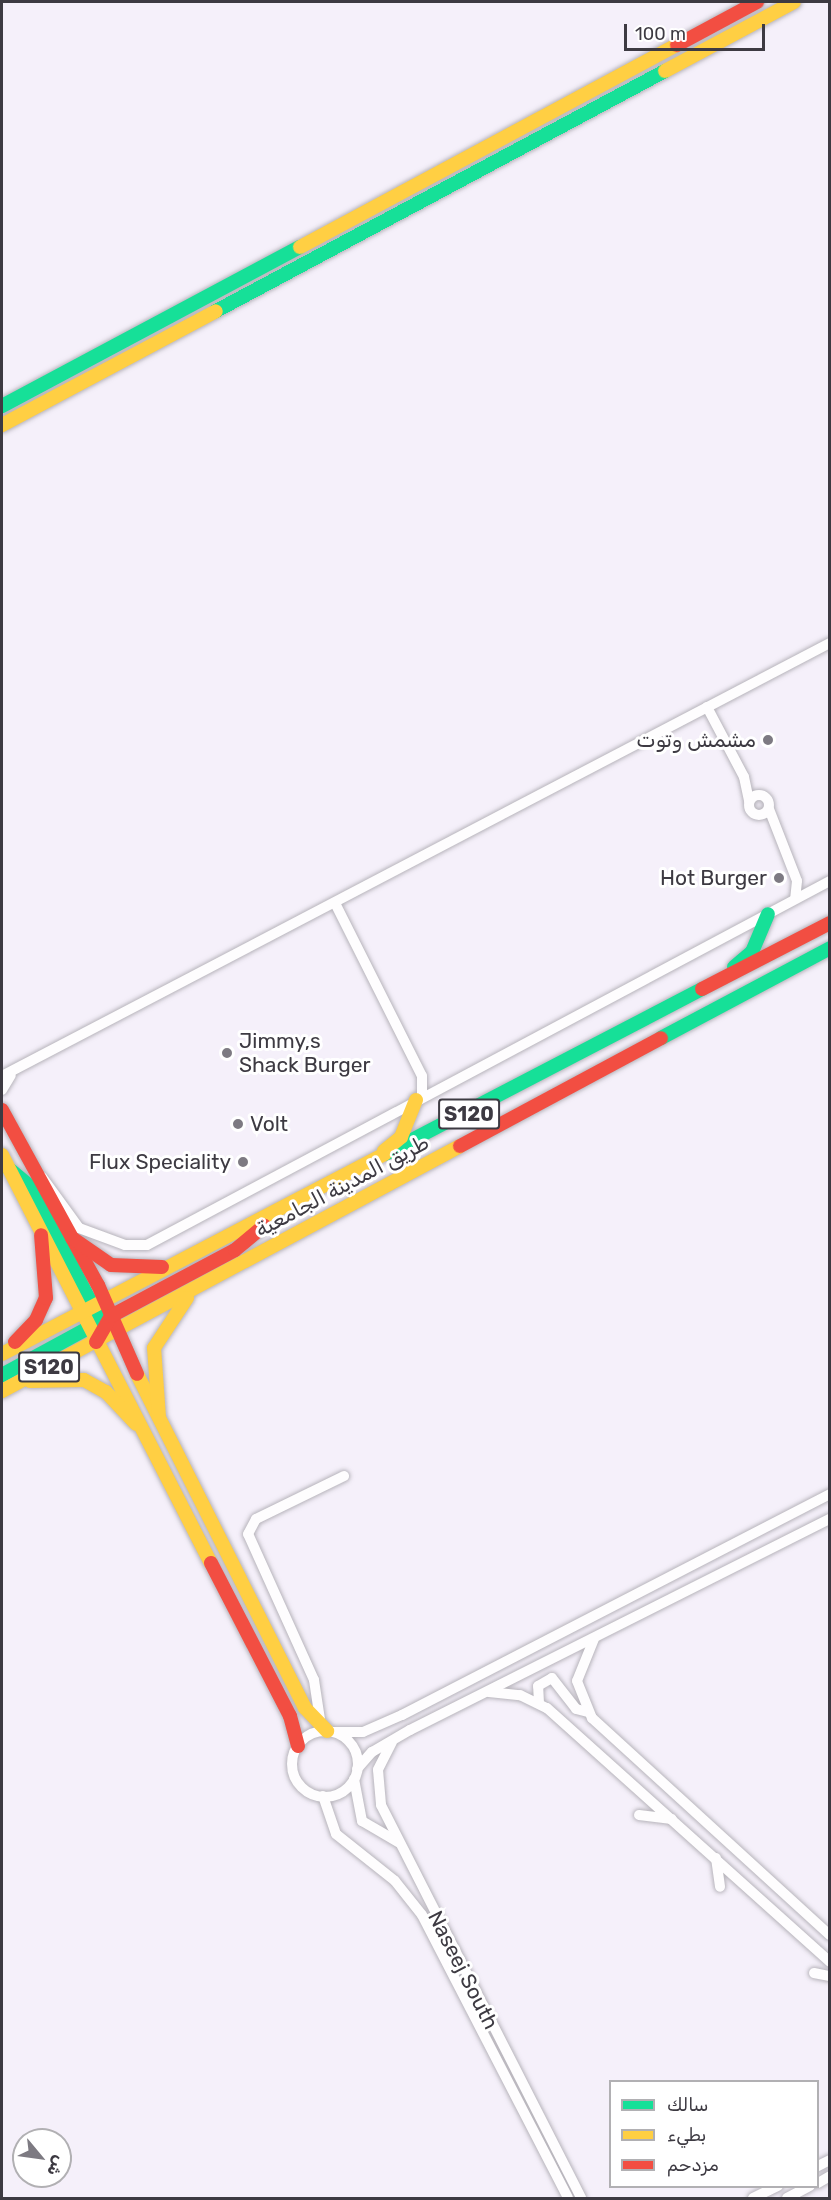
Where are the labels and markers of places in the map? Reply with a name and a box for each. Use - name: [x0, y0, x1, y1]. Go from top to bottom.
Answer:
- place label: مشمش وتوت: [636, 727, 756, 753]
- marker: مشمش وتوت: [761, 733, 775, 747]
- place label: Hot Burger: [660, 865, 767, 891]
- marker: Hot Burger: [772, 871, 786, 885]
- place label: Jimmy,s Shack Burger: [239, 1028, 371, 1078]
- marker: Jimmy,s Shack Burger: [220, 1046, 234, 1060]
- place label: Volt: [250, 1111, 288, 1137]
- marker: Volt: [231, 1117, 245, 1131]
- place label: Flux Speciality: [89, 1149, 231, 1175]
- marker: Flux Speciality: [236, 1155, 250, 1169]

